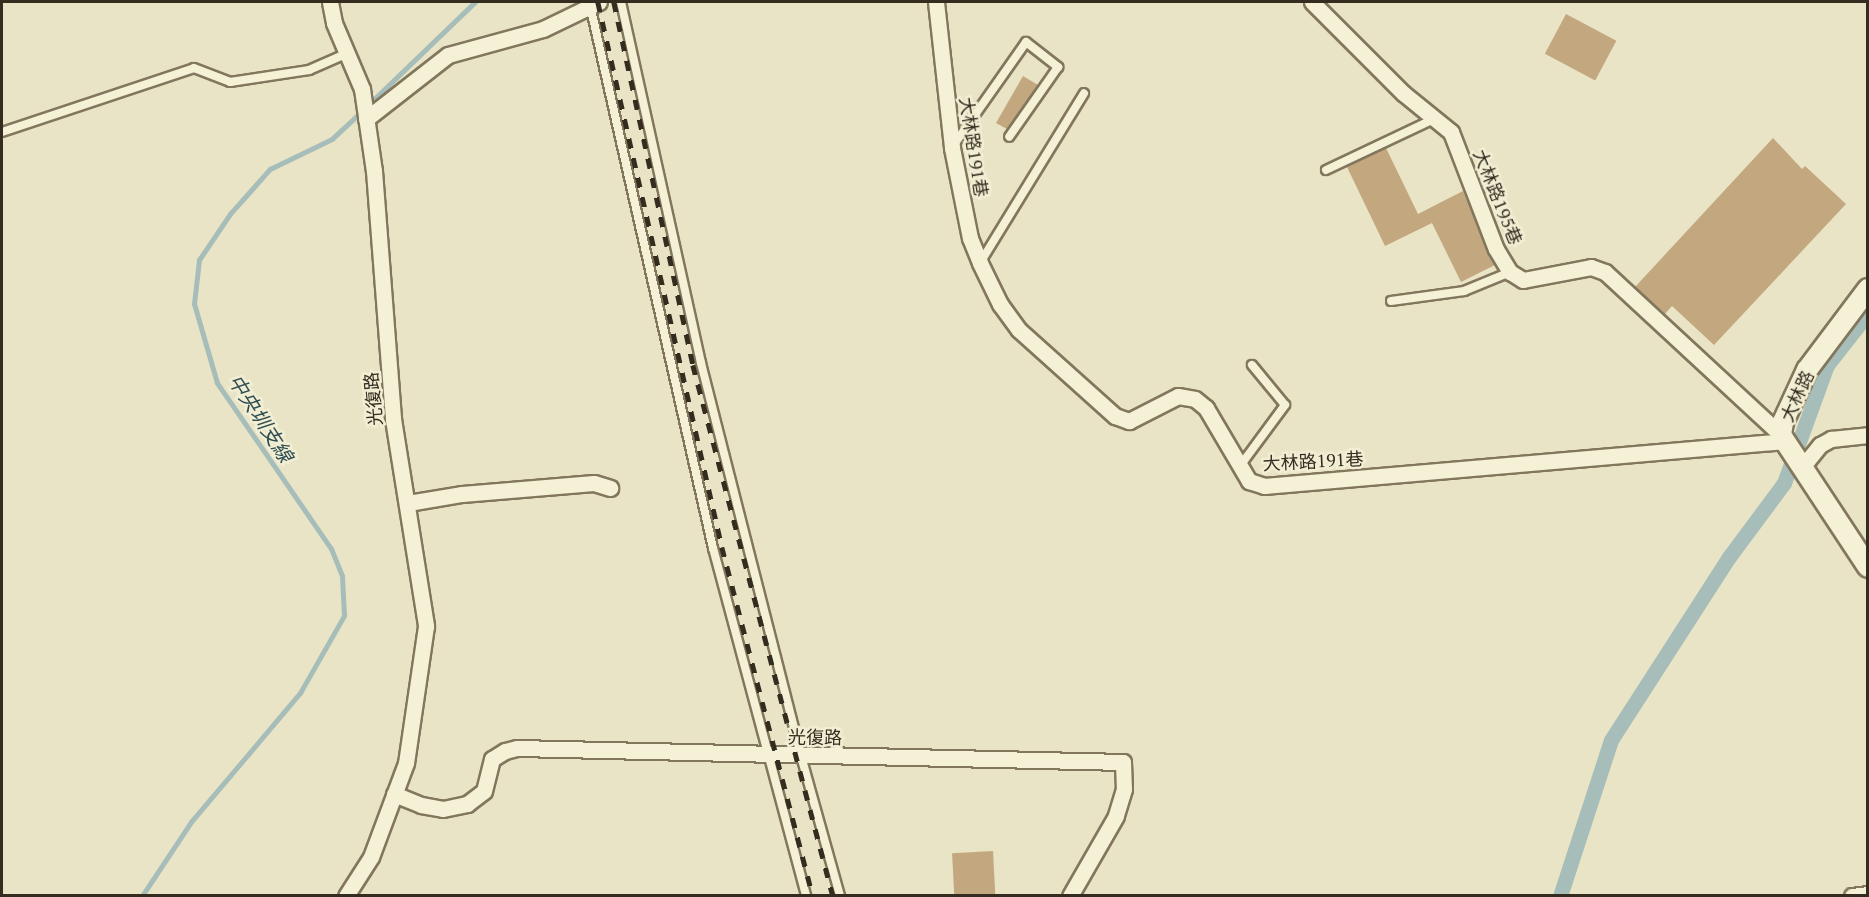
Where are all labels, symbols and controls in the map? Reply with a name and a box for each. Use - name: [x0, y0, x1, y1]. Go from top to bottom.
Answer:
- street label: 大林路191巷: [955, 96, 993, 198]
- street label: 大林路195巷: [1469, 146, 1527, 248]
- street label: 大林路: [1776, 367, 1818, 425]
- water label: 中央圳支線: [224, 370, 298, 466]
- street label: 光復路: [360, 371, 386, 427]
- street label: 大林路191巷: [1262, 448, 1364, 474]
- street label: 光復路: [788, 726, 842, 748]

